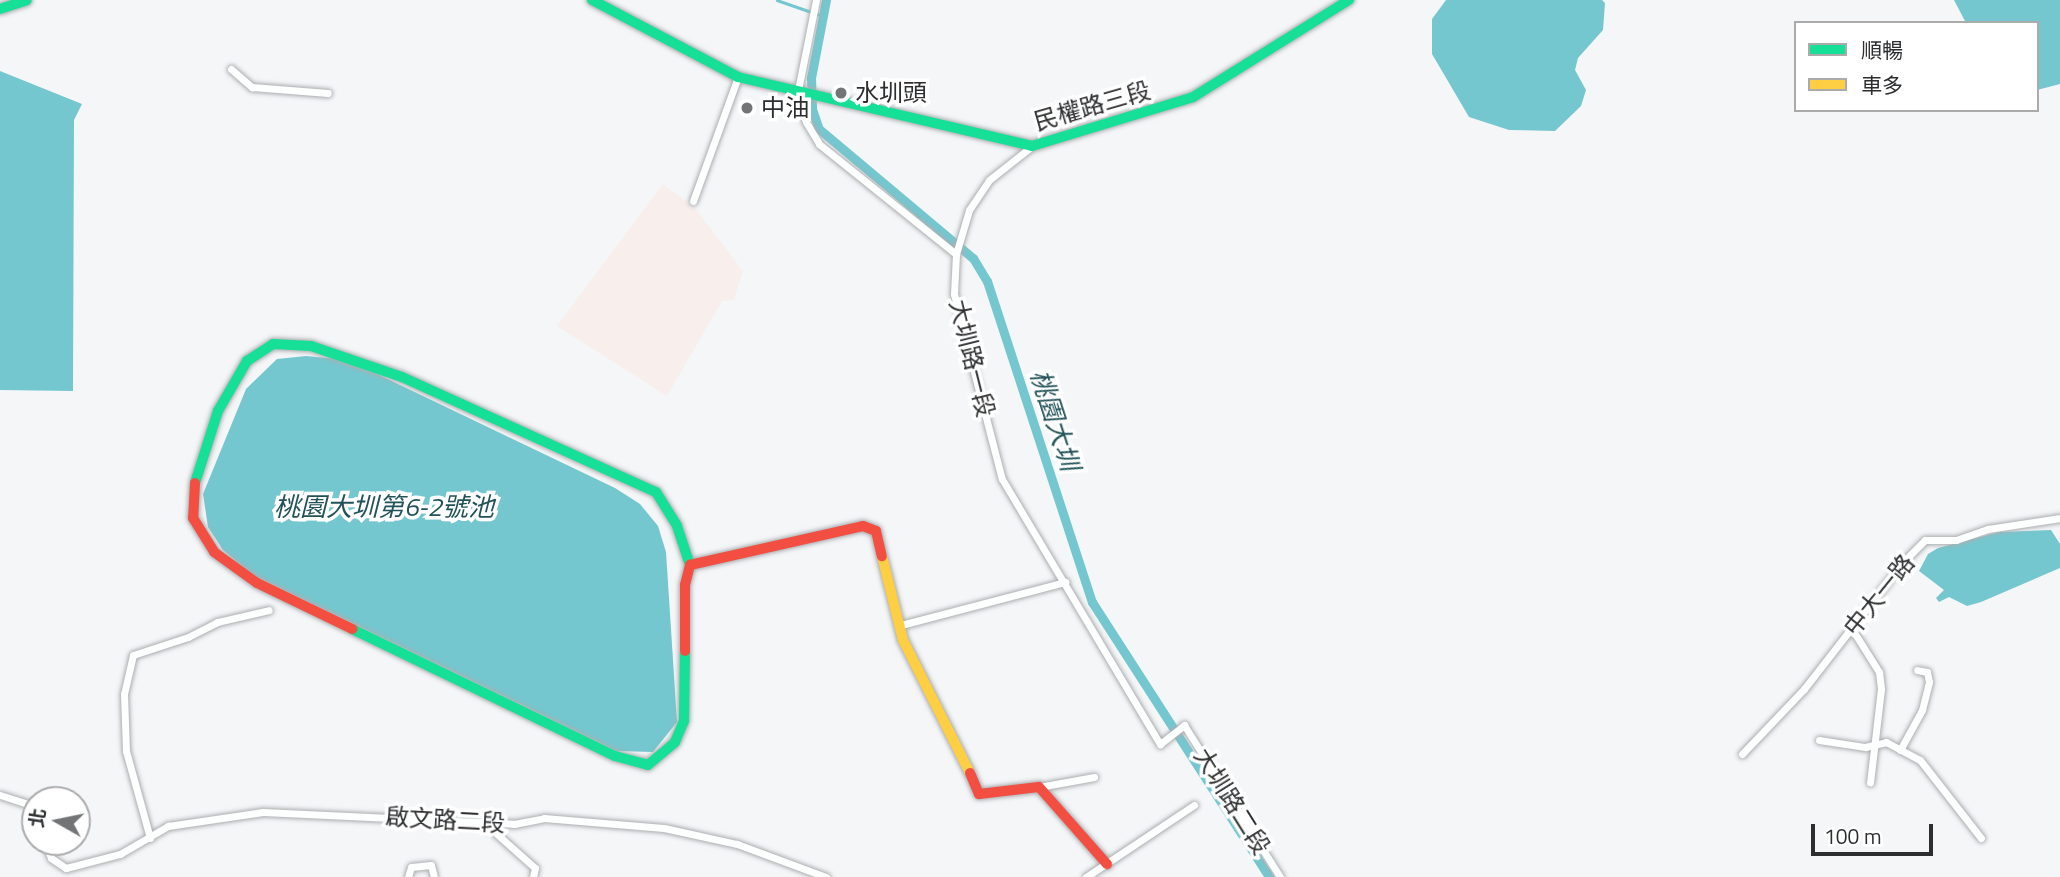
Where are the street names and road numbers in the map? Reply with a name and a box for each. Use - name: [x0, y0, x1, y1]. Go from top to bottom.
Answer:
- street label: 民權路三段: [1030, 76, 1154, 136]
- street label: 大圳路一段: [944, 296, 1000, 420]
- street label: 中大一路: [1838, 549, 1920, 641]
- street label: 大圳路二段: [1188, 742, 1276, 860]
- street label: 啟文路二段: [384, 802, 506, 838]

